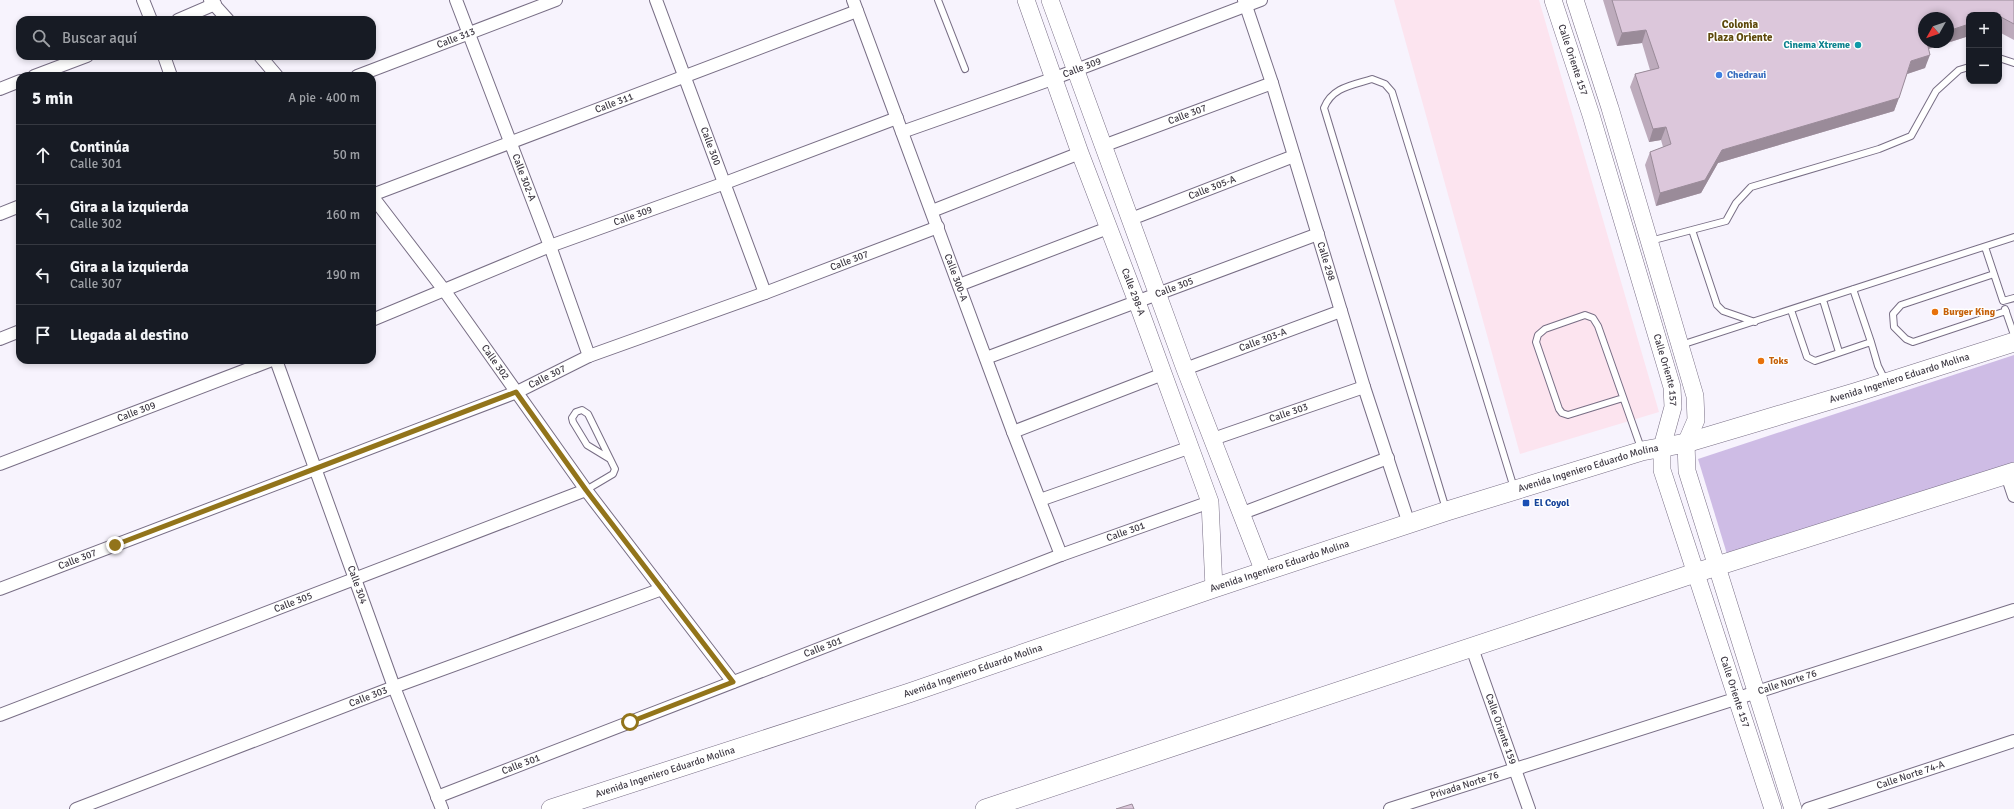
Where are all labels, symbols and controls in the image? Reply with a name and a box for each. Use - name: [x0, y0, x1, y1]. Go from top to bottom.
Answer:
- north arrow: [1918, 12, 1954, 48]
- map controls: [1966, 12, 2002, 84]
- button: +: [1966, 12, 2002, 48]
- search box: [16, 16, 376, 60]
- district label: Colonia Plaza Oriente: [1708, 18, 1773, 44]
- street label: Calle Oriente 157: [1555, 23, 1590, 97]
- street label: Calle 313: [435, 25, 477, 51]
- icon: search: [30, 27, 52, 49]
- text: Buscar aquí: [62, 29, 137, 47]
- place label: Cinema Xtreme: [1784, 39, 1850, 51]
- marker: Cinema Xtreme: [1853, 40, 1863, 50]
- button: −: [1966, 48, 2002, 84]
- street label: Calle 309: [1061, 55, 1103, 81]
- place label: Chedraui: [1727, 69, 1766, 81]
- marker: Chedraui: [1714, 70, 1724, 80]
- text: 5 min: [32, 88, 73, 109]
- text: A pie · 400 m: [288, 90, 360, 106]
- street label: Calle 311: [593, 90, 635, 116]
- street label: Calle 307: [1166, 102, 1208, 127]
- street label: Calle 300: [698, 125, 723, 167]
- text: Continúa: [70, 138, 129, 156]
- icon: ahead: [32, 144, 54, 166]
- text: 50 m: [333, 147, 360, 163]
- street label: Calle 302-A: [509, 152, 538, 203]
- text: Calle 301: [70, 156, 122, 172]
- street label: Calle 305-A: [1187, 173, 1238, 202]
- text: Gira a la izquierda: [70, 198, 189, 216]
- icon: left: [32, 204, 54, 226]
- street label: Calle 309: [612, 204, 654, 229]
- text: 160 m: [326, 207, 360, 223]
- text: Calle 302: [70, 216, 122, 232]
- street label: Calle 298: [1314, 240, 1338, 282]
- street label: Calle 307: [828, 248, 870, 274]
- street label: Calle 300-A: [942, 252, 970, 303]
- text: Gira a la izquierda: [70, 258, 189, 276]
- icon: left: [32, 264, 54, 286]
- text: 190 m: [326, 267, 360, 283]
- street label: Calle 298-A: [1119, 267, 1147, 317]
- street label: Calle 305: [1153, 275, 1195, 300]
- text: Calle 307: [70, 276, 122, 292]
- place label: Burger King: [1943, 306, 1996, 318]
- marker: Burger King: [1930, 307, 1940, 317]
- icon: arrive: [32, 324, 54, 346]
- text: Llegada al destino: [70, 326, 189, 344]
- street label: Calle 303-A: [1237, 326, 1288, 354]
- street label: Calle Oriente 157: [1651, 332, 1679, 407]
- street label: Calle 302: [479, 342, 512, 382]
- street label: Avenida Ingeniero Eduardo Molina: [1828, 351, 1971, 406]
- place label: Toks: [1769, 355, 1789, 367]
- marker: Toks: [1756, 356, 1766, 366]
- street label: Calle 307: [527, 363, 568, 391]
- street label: Calle 309: [115, 399, 157, 425]
- street label: Calle 303: [1268, 401, 1310, 425]
- street label: Avenida Ingeniero Eduardo Molina: [1517, 442, 1660, 495]
- place label: El Coyol: [1534, 497, 1569, 509]
- marker: El Coyol: [1521, 498, 1531, 508]
- street label: Calle 301: [1105, 520, 1147, 544]
- route end: [106, 536, 124, 554]
- street label: Avenida Ingeniero Eduardo Molina: [1208, 538, 1351, 595]
- street label: Calle 307: [57, 547, 98, 572]
- street label: Calle 304: [345, 564, 370, 606]
- street label: Calle 305: [272, 590, 314, 615]
- street label: Calle 301: [802, 634, 844, 660]
- street label: Avenida Ingeniero Eduardo Molina: [902, 642, 1044, 700]
- street label: Calle Oriente 157: [1717, 655, 1752, 729]
- street label: Calle Norte 76: [1756, 667, 1818, 697]
- street label: Calle 303: [347, 684, 389, 710]
- street label: Calle Oriente 159: [1483, 692, 1519, 766]
- route start: [621, 713, 639, 731]
- street label: Avenida Ingeniero Eduardo Molina: [594, 744, 737, 800]
- street label: Calle 301: [500, 752, 542, 777]
- street label: Calle Norte 74-A: [1875, 758, 1946, 792]
- street label: Privada Norte 76: [1428, 769, 1500, 802]

